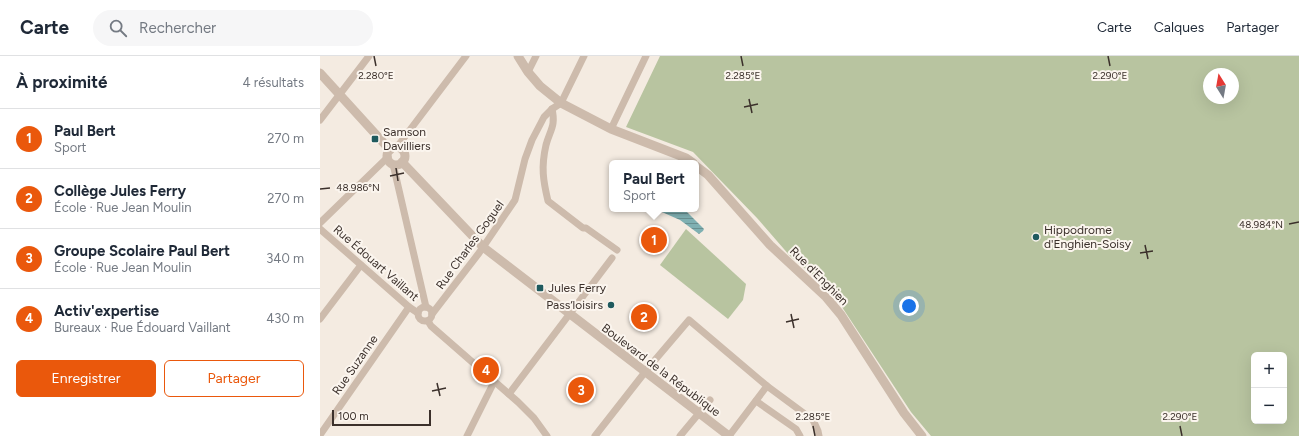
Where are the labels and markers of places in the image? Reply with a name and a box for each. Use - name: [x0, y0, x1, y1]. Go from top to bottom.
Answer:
- place label: Samson Davilliers: [383, 125, 431, 153]
- marker: Samson Davilliers: [370, 134, 380, 144]
- place label: Hippodrome d'Enghien-Soisy: [1044, 223, 1132, 251]
- pin: 1: [641, 225, 667, 255]
- marker: Hippodrome d'Enghien-Soisy: [1031, 232, 1041, 242]
- place label: Jules Ferry: [548, 281, 607, 295]
- marker: Jules Ferry: [535, 283, 545, 293]
- place label: Pass’loisirs: [546, 298, 603, 312]
- marker: Pass’loisirs: [606, 300, 616, 310]
- pin: 2: [631, 302, 657, 332]
- pin: 4: [473, 355, 499, 385]
- pin: 3: [568, 375, 594, 405]

